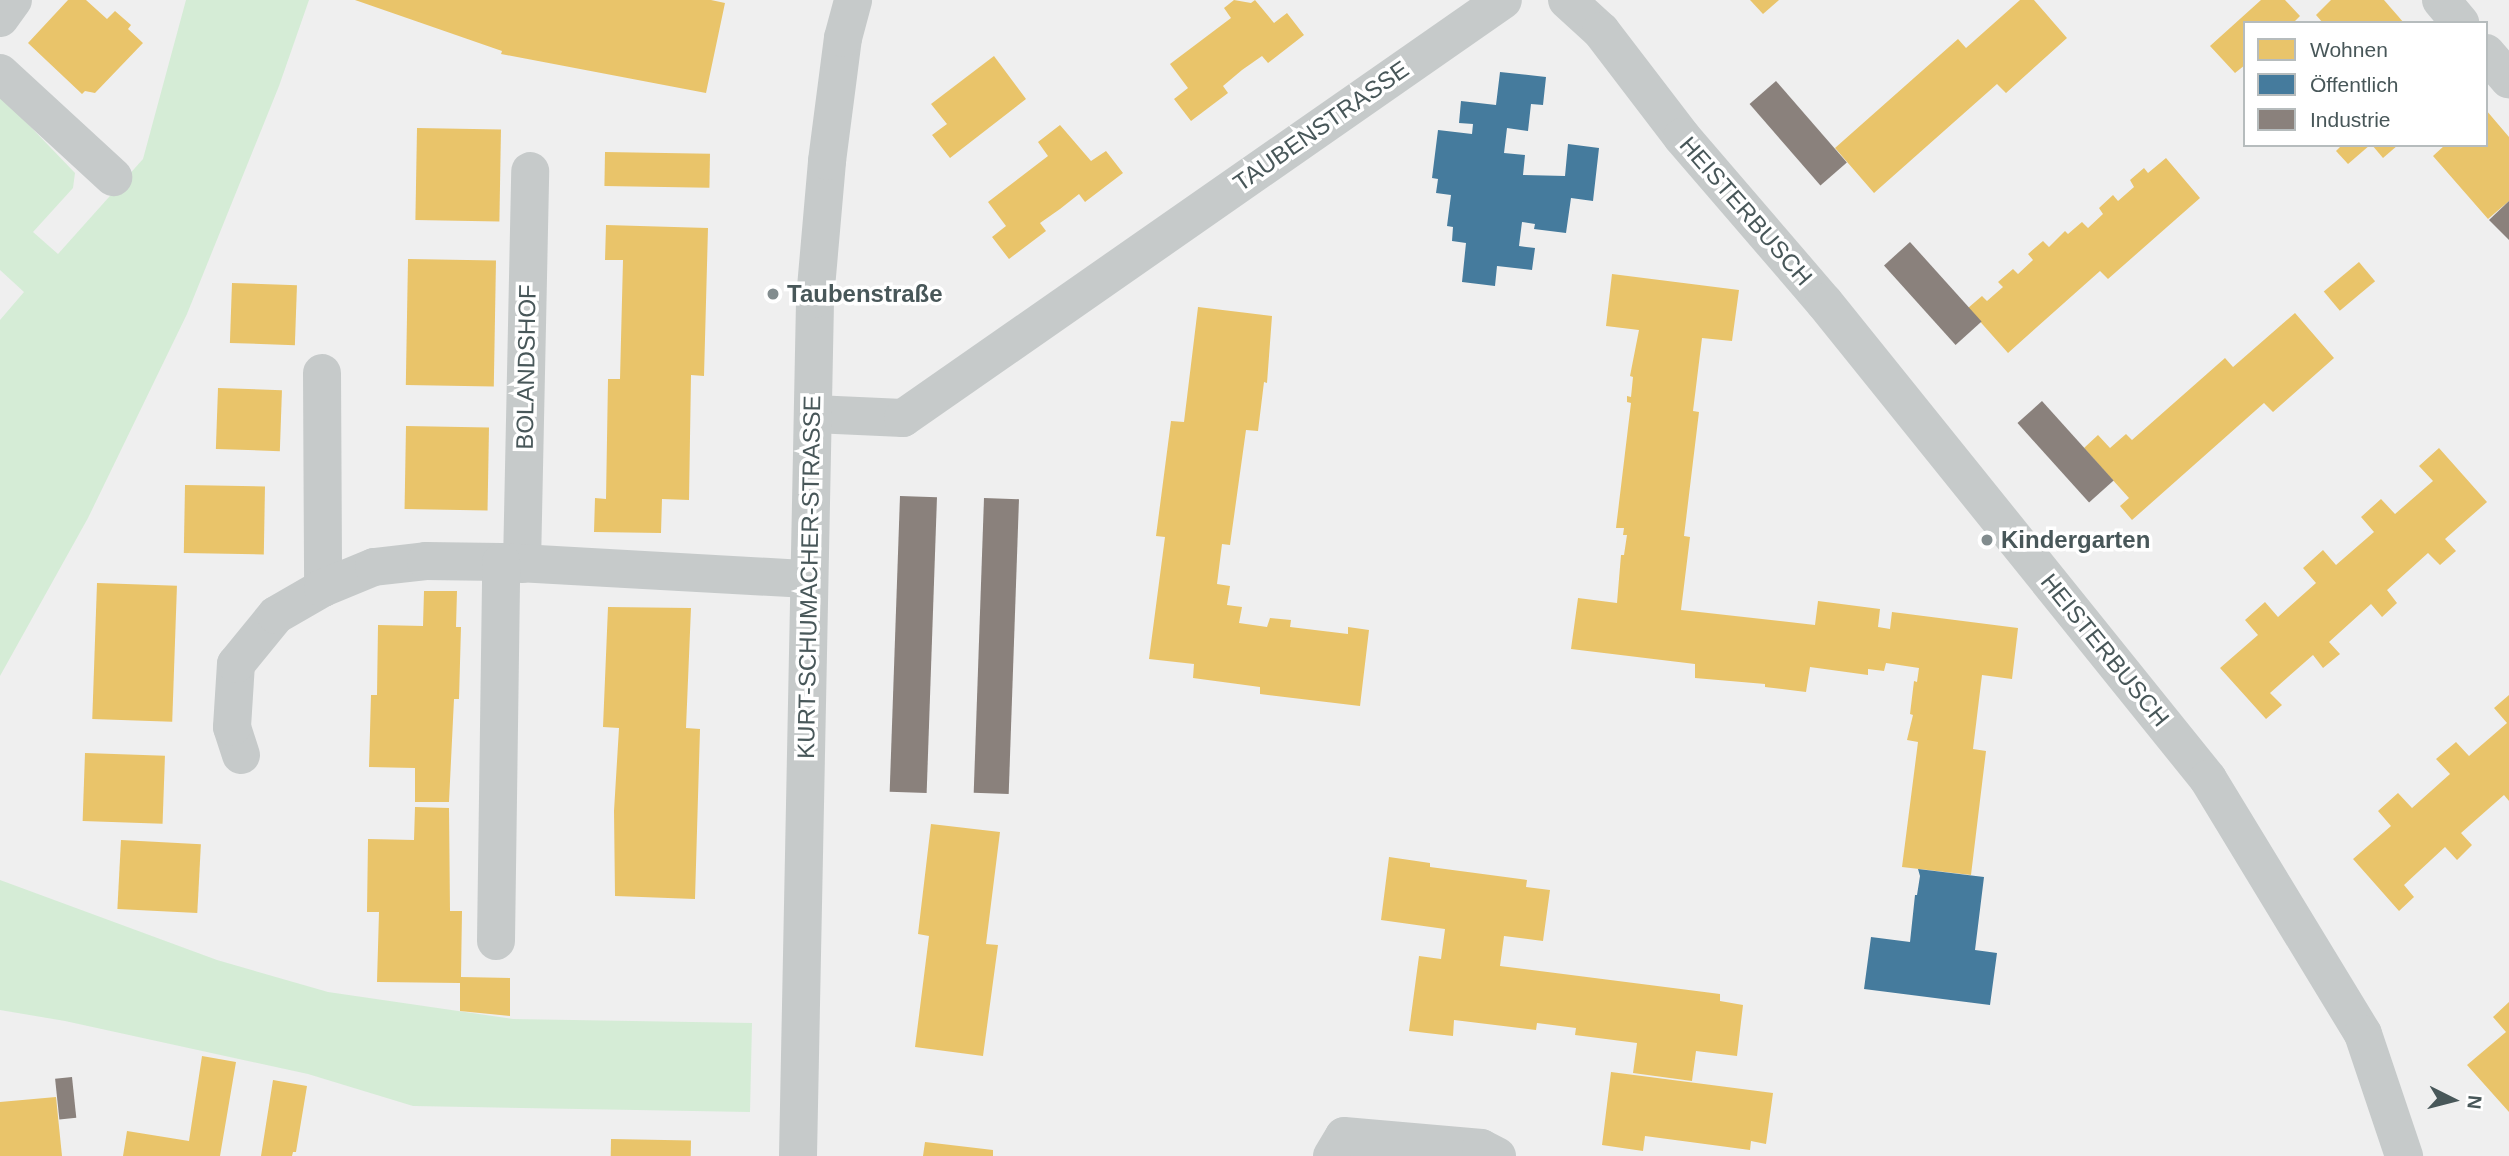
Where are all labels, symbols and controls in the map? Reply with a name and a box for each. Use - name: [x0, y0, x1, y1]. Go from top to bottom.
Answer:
- legend: [2243, 21, 2488, 147]
- text: Wohnen: [2310, 38, 2388, 61]
- street label: TAUBENSTRASSE: [1228, 55, 1414, 197]
- text: Öffentlich: [2310, 73, 2398, 96]
- text: Industrie: [2310, 108, 2391, 131]
- street label: HEISTERBUSCH: [1673, 131, 1819, 291]
- place label: Taubenstraße: [787, 280, 943, 308]
- street label: BOLANDSHOF: [510, 284, 542, 450]
- marker: Taubenstraße: [765, 286, 781, 302]
- street label: KURT-SCHUMACHER-STRASSE: [791, 395, 827, 759]
- place label: Kindergarten: [2001, 526, 2150, 554]
- marker: Kindergarten: [1979, 532, 1995, 548]
- street label: HEISTERBUSCH: [2035, 568, 2175, 732]
- north arrow: [2418, 1065, 2488, 1135]
- text: N: [2463, 1094, 2486, 1110]

